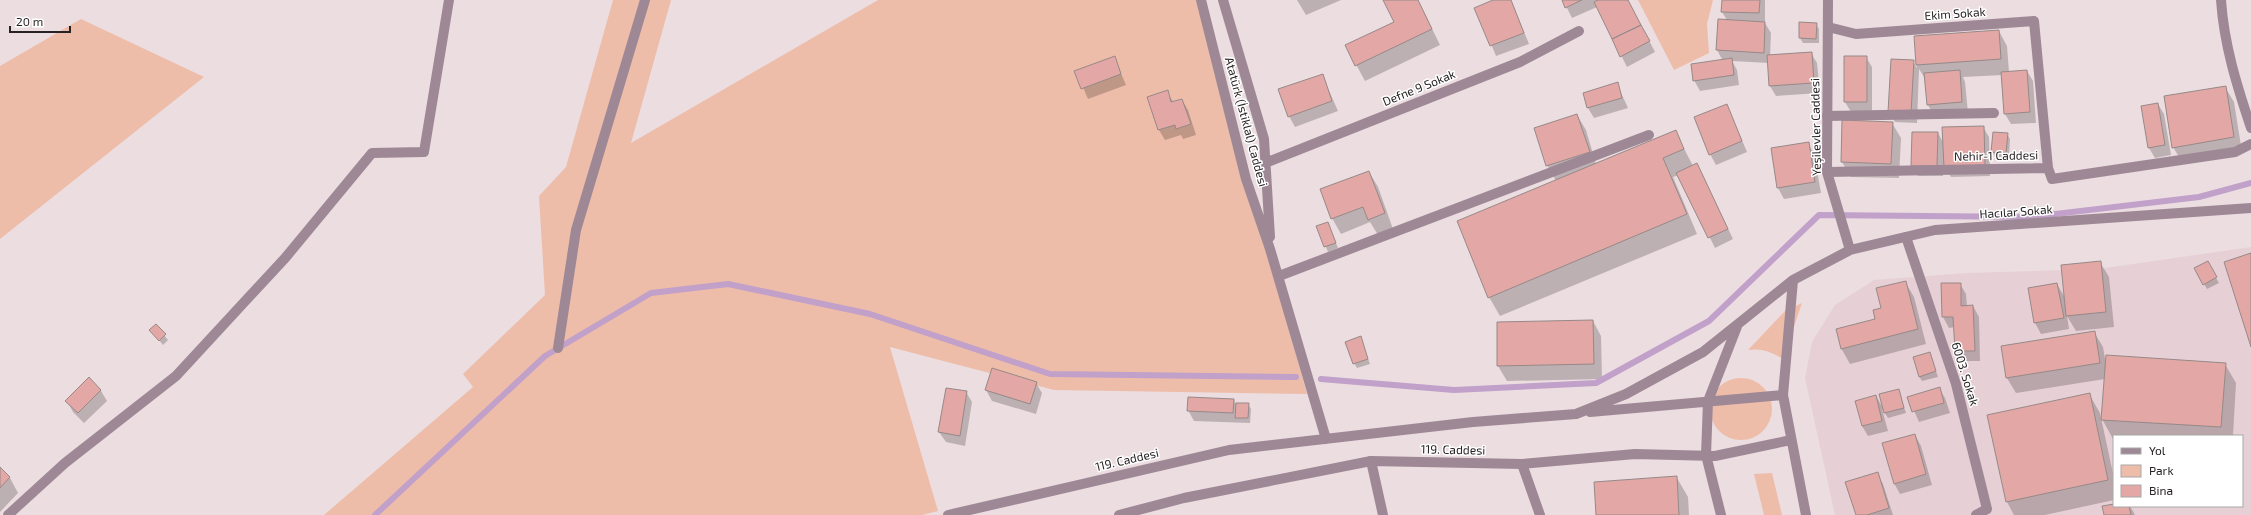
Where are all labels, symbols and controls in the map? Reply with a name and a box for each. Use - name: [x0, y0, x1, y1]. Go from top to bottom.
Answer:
- street label: Ekim Sokak: [1924, 4, 1986, 22]
- scale bar: [10, 8, 70, 34]
- text: 20 m: [16, 14, 43, 28]
- street label: Atatürk (İstiklal) Caddesi: [1223, 55, 1271, 188]
- street label: Defne 9 Sokak: [1380, 66, 1457, 108]
- street label: Yeşilevler Caddesi: [1807, 78, 1824, 176]
- street label: Nehir-1 Caddesi: [1954, 147, 2038, 163]
- street label: Hacılar Sokak: [1979, 201, 2053, 221]
- street label: 6003. Sokak: [1950, 340, 1982, 407]
- legend: [2113, 435, 2243, 507]
- street label: 119. Caddesi: [1421, 441, 1485, 457]
- text: Yol: [2149, 443, 2166, 457]
- street label: 119. Caddesi: [1094, 445, 1160, 473]
- text: Park: [2149, 463, 2174, 477]
- text: Bina: [2149, 483, 2173, 497]

